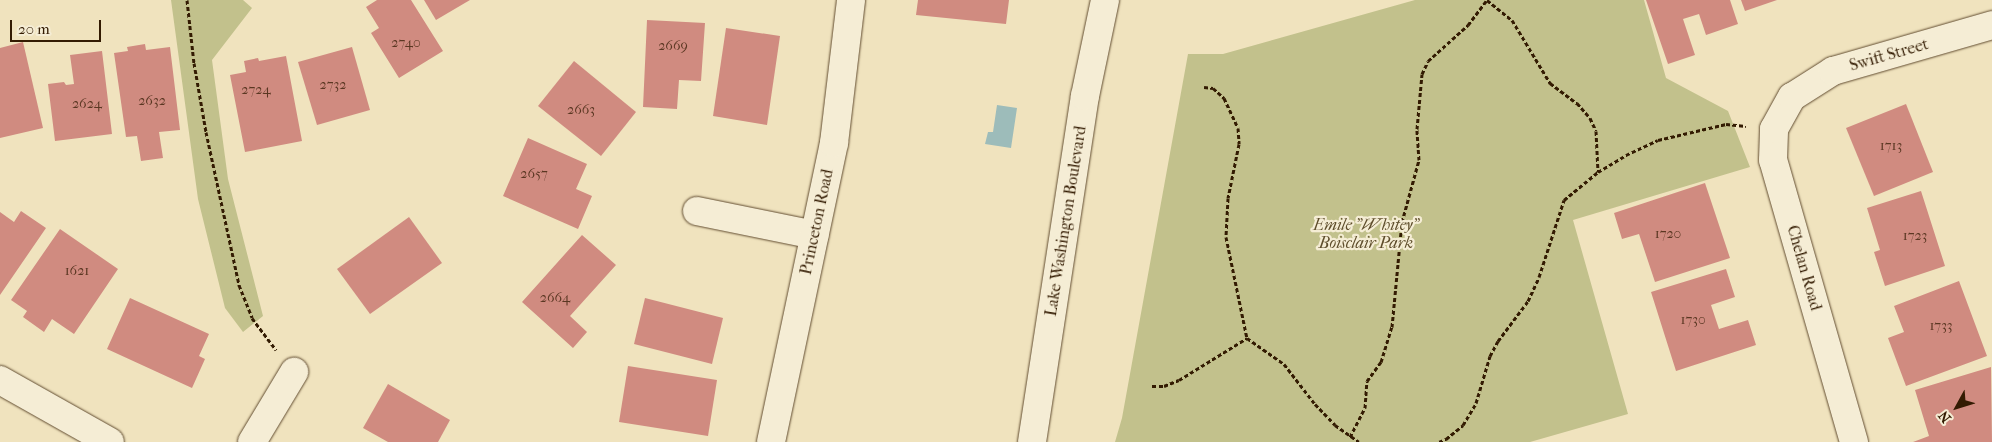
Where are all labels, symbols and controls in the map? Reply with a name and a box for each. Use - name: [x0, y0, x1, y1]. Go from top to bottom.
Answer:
- scale bar: [12, 10, 104, 42]
- text: 20 m: [18, 20, 50, 38]
- house number: 2740: [391, 35, 421, 51]
- street label: Swift Street: [1847, 35, 1931, 75]
- house number: 2669: [658, 38, 688, 54]
- house number: 2732: [320, 77, 346, 93]
- house number: 2724: [241, 82, 271, 98]
- house number: 2632: [138, 93, 166, 109]
- house number: 2624: [72, 96, 102, 112]
- house number: 2663: [567, 102, 595, 118]
- street label: Lake Washington Boulevard: [1041, 124, 1091, 318]
- house number: 1713: [1880, 138, 1902, 154]
- house number: 2657: [520, 166, 548, 182]
- street label: Princeton Road: [796, 167, 838, 277]
- park label: Emile "Whitey" Boisclair Park: [1313, 215, 1419, 253]
- street label: Chelan Road: [1783, 223, 1825, 313]
- house number: 1720: [1655, 226, 1681, 242]
- house number: 1723: [1903, 228, 1927, 244]
- house number: 1621: [65, 263, 89, 279]
- house number: 2664: [540, 290, 570, 306]
- house number: 1730: [1680, 312, 1706, 328]
- house number: 1733: [1929, 318, 1953, 334]
- north arrow: [1932, 382, 1982, 432]
- text: N: [1935, 407, 1955, 426]

